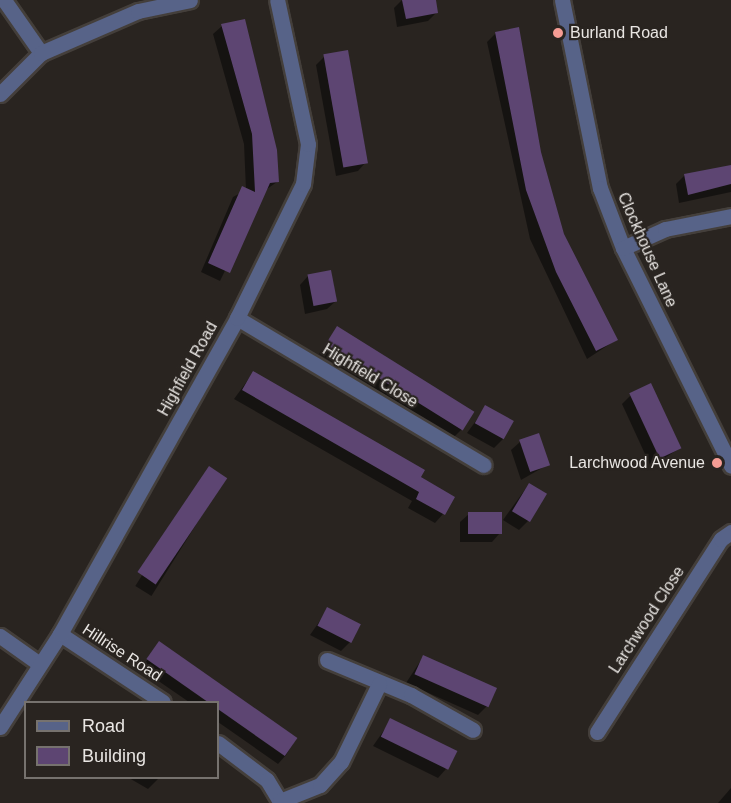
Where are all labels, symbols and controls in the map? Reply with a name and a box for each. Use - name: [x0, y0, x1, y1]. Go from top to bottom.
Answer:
- place label: Burland Road: [570, 23, 668, 43]
- marker: Burland Road: [551, 26, 565, 40]
- street label: Clockhouse Lane: [613, 190, 681, 310]
- street label: Highfield Road: [154, 318, 222, 420]
- street label: Highfield Close: [319, 340, 421, 412]
- place label: Larchwood Avenue: [568, 453, 705, 473]
- marker: Larchwood Avenue: [710, 456, 724, 470]
- street label: Larchwood Close: [605, 563, 689, 677]
- street label: Hillrise Road: [79, 620, 165, 686]
- legend: [24, 701, 219, 779]
- text: Road: [82, 716, 125, 736]
- text: Building: [82, 746, 146, 766]

